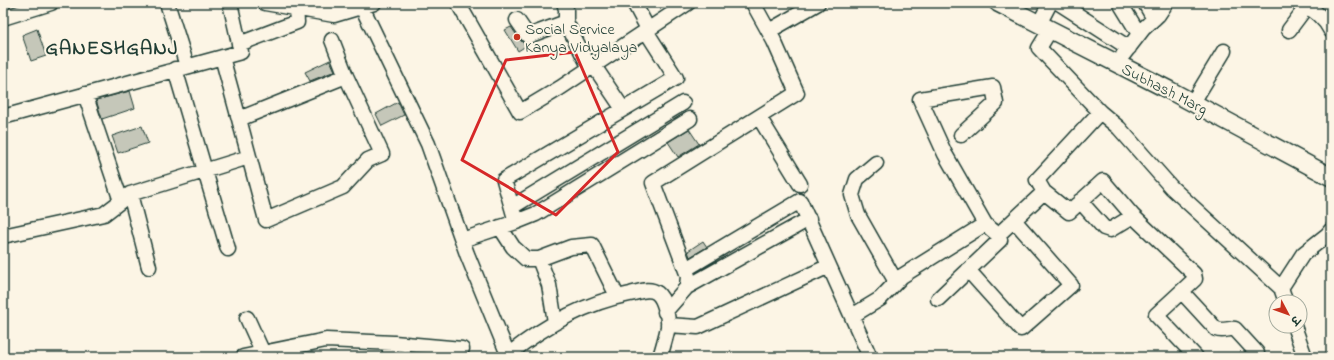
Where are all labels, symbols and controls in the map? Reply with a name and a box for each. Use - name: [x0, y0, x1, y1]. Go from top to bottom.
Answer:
- place label: Social Service Kanya Vidyalaya: [525, 18, 637, 60]
- marker: Social Service Kanya Vidyalaya: [512, 32, 522, 42]
- district label: GANESHGANJ: [45, 35, 179, 64]
- street label: Subhash Marg: [1117, 58, 1211, 122]
- north arrow: [1268, 294, 1308, 334]
- text: उ: [1285, 311, 1304, 329]

